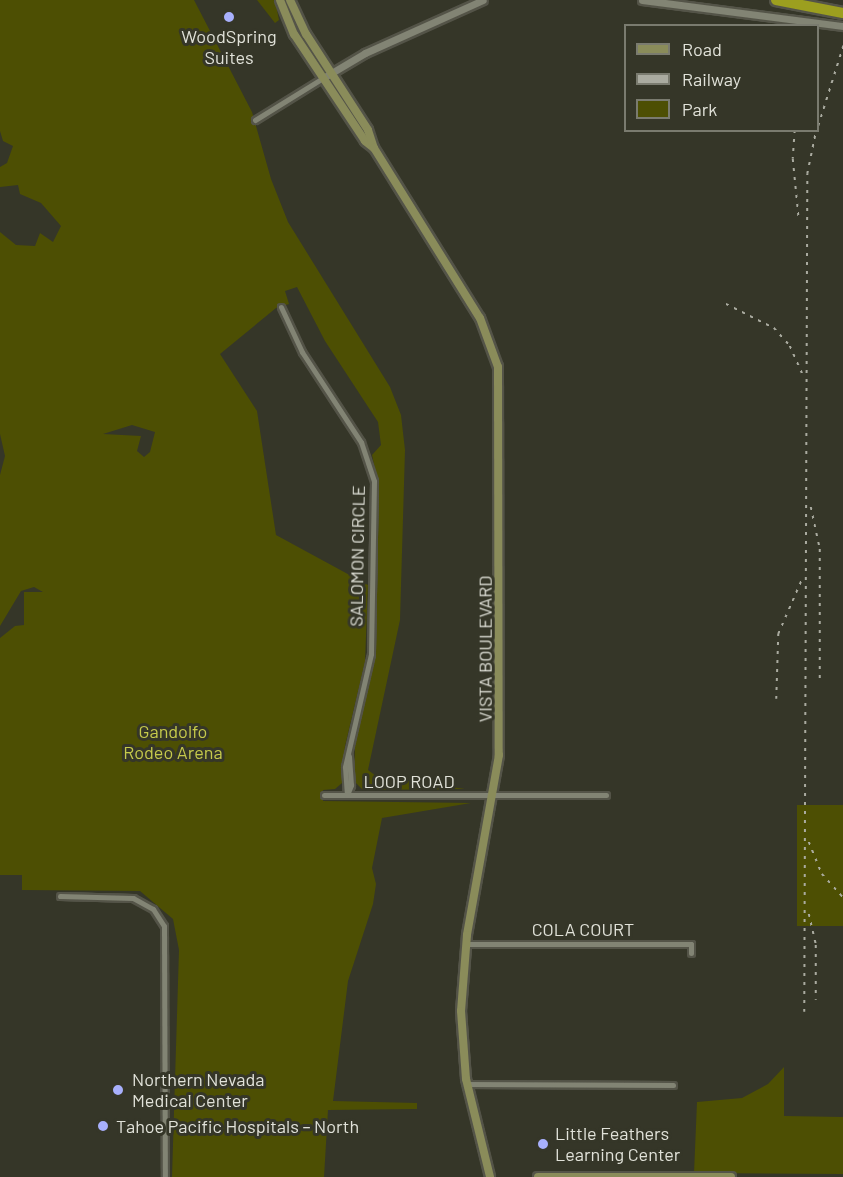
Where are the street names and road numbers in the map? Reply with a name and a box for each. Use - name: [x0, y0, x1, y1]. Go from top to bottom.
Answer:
- street label: SALOMON CIRCLE: [345, 485, 369, 627]
- street label: VISTA BOULEVARD: [474, 576, 496, 722]
- street label: LOOP ROAD: [363, 770, 455, 792]
- street label: COLA COURT: [532, 918, 634, 940]

